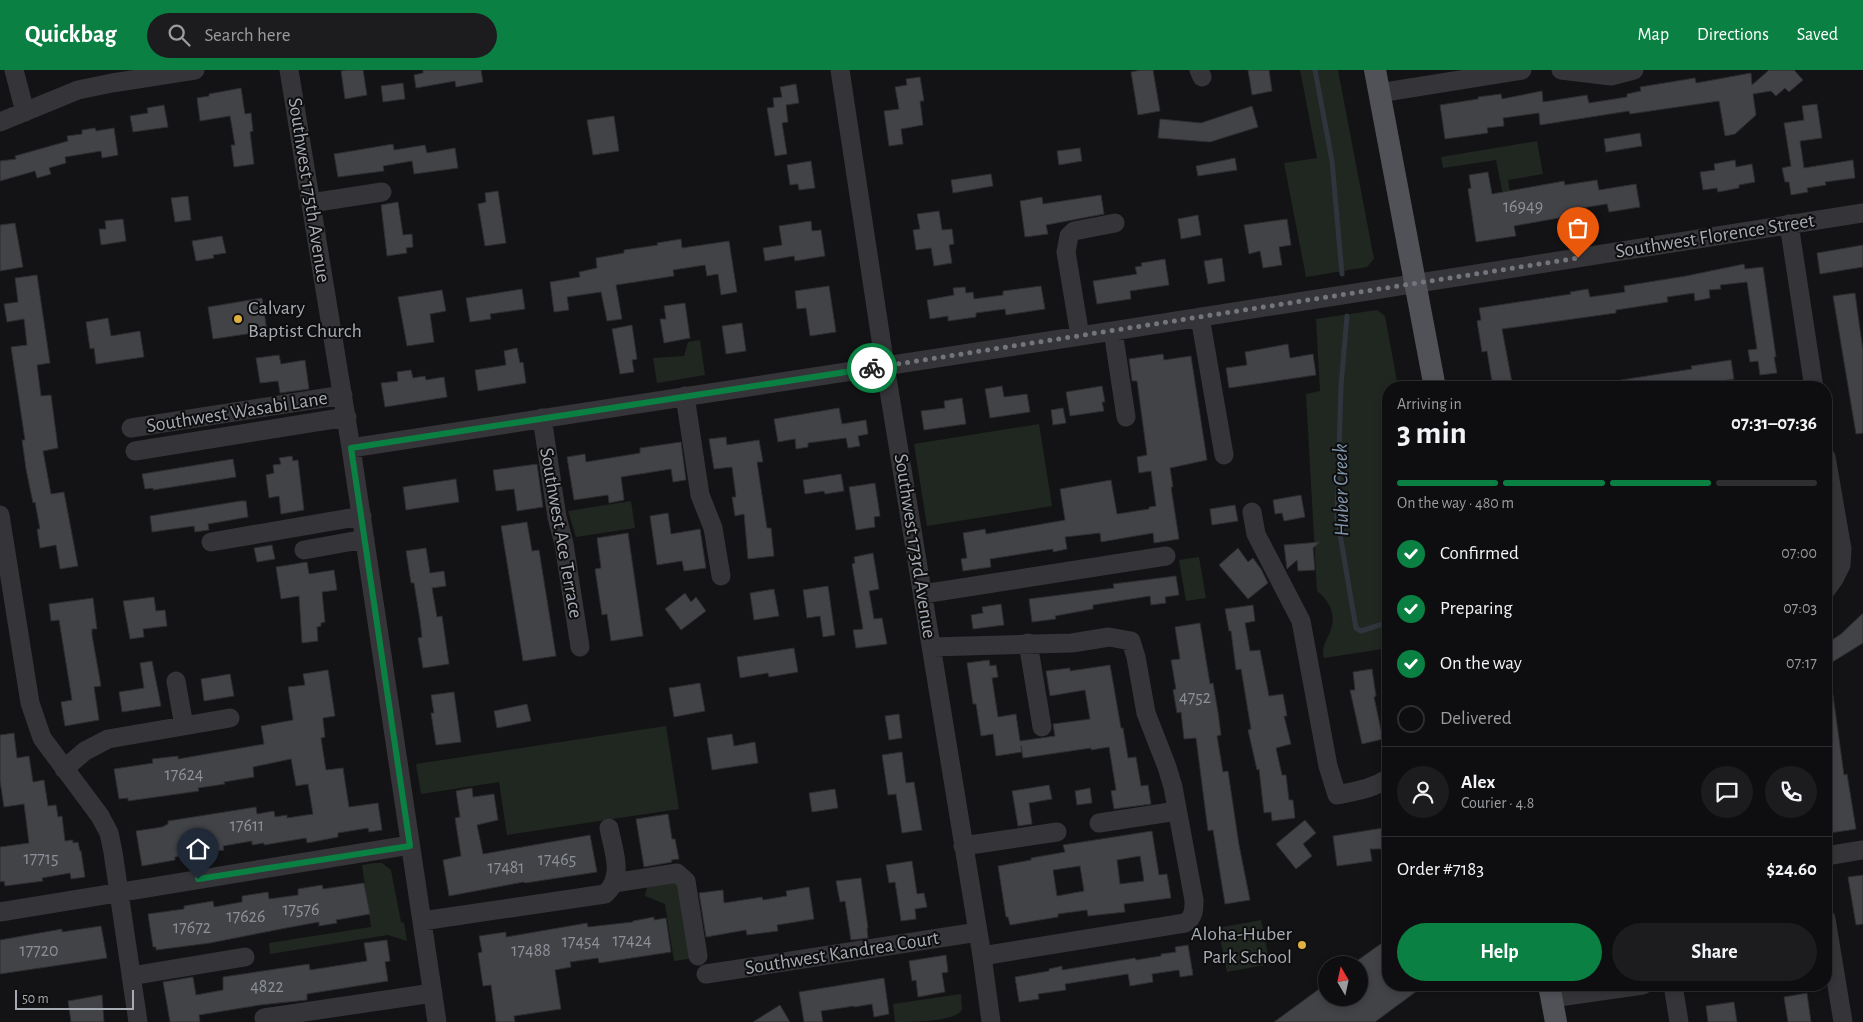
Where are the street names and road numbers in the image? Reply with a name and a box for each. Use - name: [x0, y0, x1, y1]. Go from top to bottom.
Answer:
- street label: Southwest 175th Avenue: [285, 96, 333, 284]
- street label: Southwest Florence Street: [1614, 210, 1817, 262]
- street label: Southwest Wasabi Lane: [145, 388, 329, 436]
- street label: Southwest Ace Terrace: [536, 446, 586, 620]
- street label: Southwest 173rd Avenue: [891, 452, 939, 640]
- street label: Southwest Kandrea Court: [744, 928, 941, 978]

